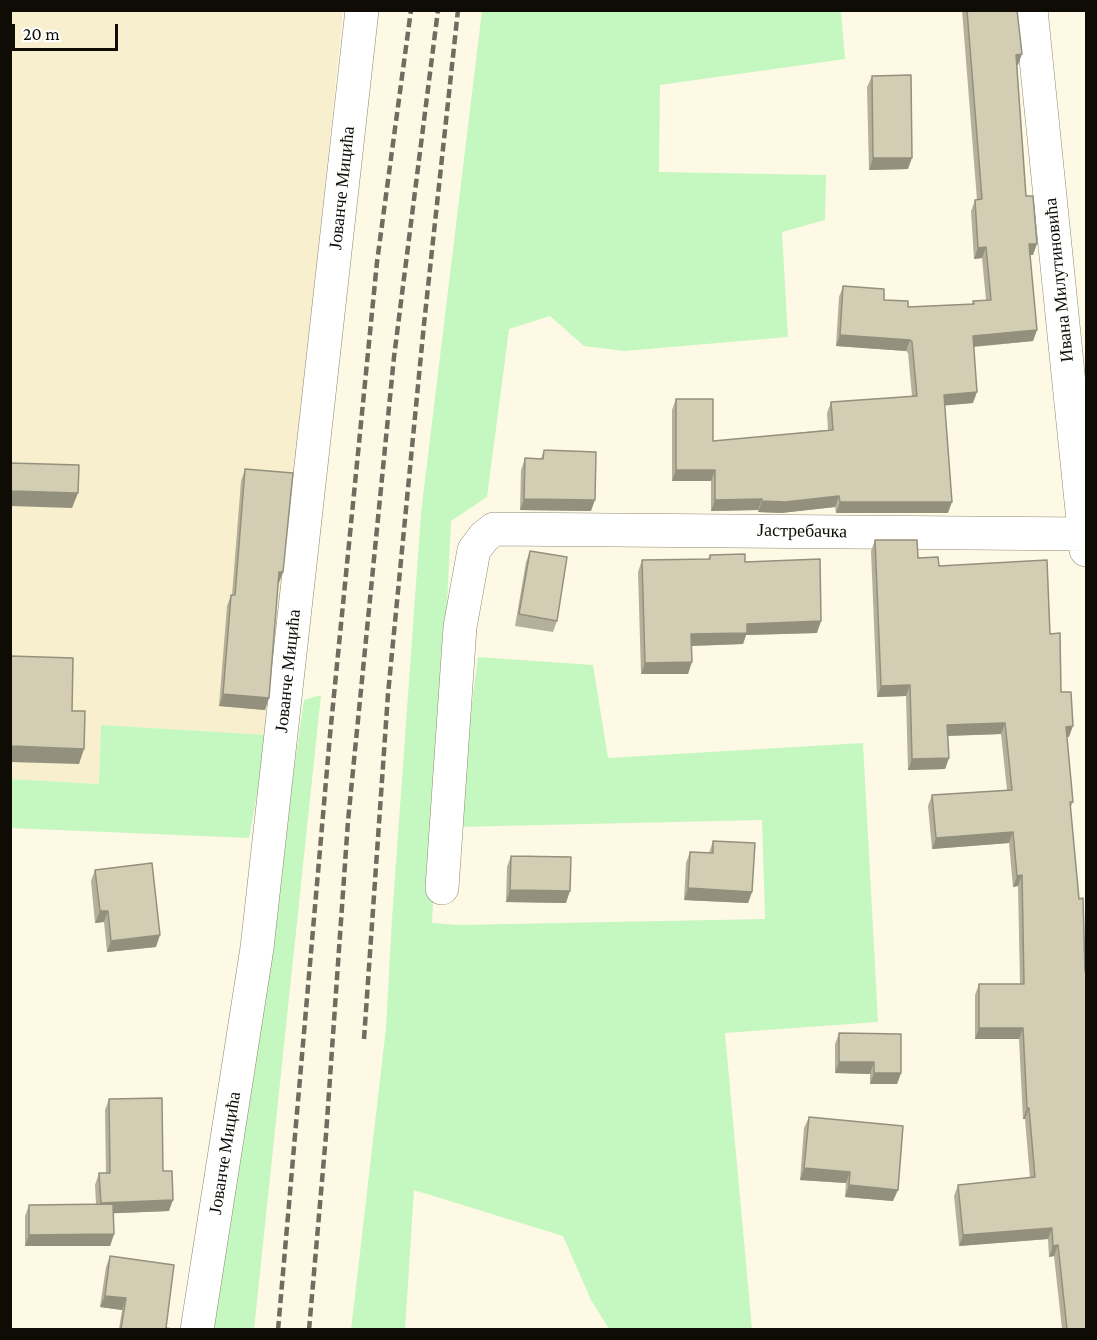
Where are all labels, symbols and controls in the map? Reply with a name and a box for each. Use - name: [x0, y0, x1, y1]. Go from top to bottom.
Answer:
- scale bar: [15, 12, 122, 50]
- text: 20 m: [23, 24, 60, 44]
- street label: Јованче Мицића: [325, 125, 359, 251]
- street label: Ивана Милутиновића: [1040, 197, 1078, 363]
- street label: Јастребачка: [757, 519, 847, 543]
- street label: Јованче Мицића: [271, 608, 305, 734]
- street label: Јованче Мицића: [205, 1090, 245, 1216]

